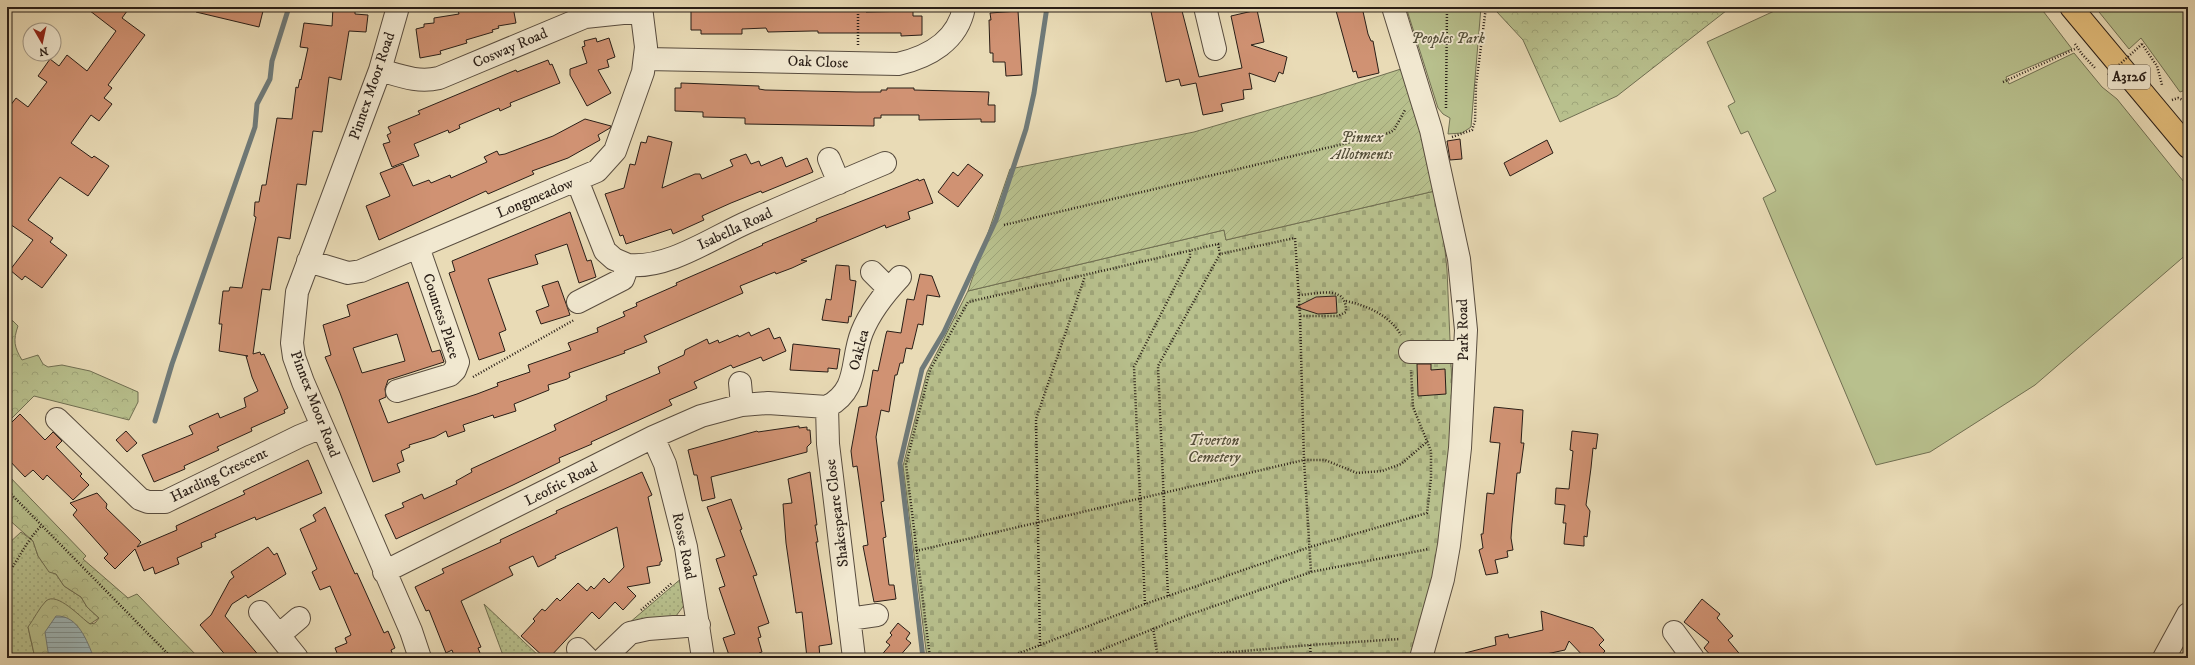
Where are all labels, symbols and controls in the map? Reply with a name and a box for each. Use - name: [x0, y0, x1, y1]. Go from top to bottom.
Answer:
- north arrow: [22, 22, 62, 62]
- street label: Cosway Road: [470, 24, 551, 72]
- street label: Pinnex Moor Road: [345, 29, 400, 142]
- park label: Peoples Park: [1411, 29, 1485, 48]
- text: N: [38, 43, 49, 59]
- street label: Oak Close: [787, 51, 849, 73]
- road number: A3126: [2108, 65, 2150, 89]
- park label: Pinnex Allotments: [1329, 128, 1393, 164]
- street label: Longmeadow: [494, 173, 577, 223]
- street label: Isabella Road: [695, 203, 776, 255]
- street label: Countess Place: [418, 271, 464, 361]
- street label: Park Road: [1453, 298, 1473, 361]
- street label: Oaklea: [844, 327, 874, 372]
- street label: Pinnex Moor Road: [286, 348, 344, 461]
- park label: Tiverton Cemetery: [1188, 431, 1241, 467]
- street label: Harding Crescent: [167, 443, 271, 507]
- street label: Leofric Road: [521, 457, 601, 510]
- street label: Shakespeare Close: [821, 458, 853, 568]
- street label: Rosse Road: [668, 511, 700, 582]

